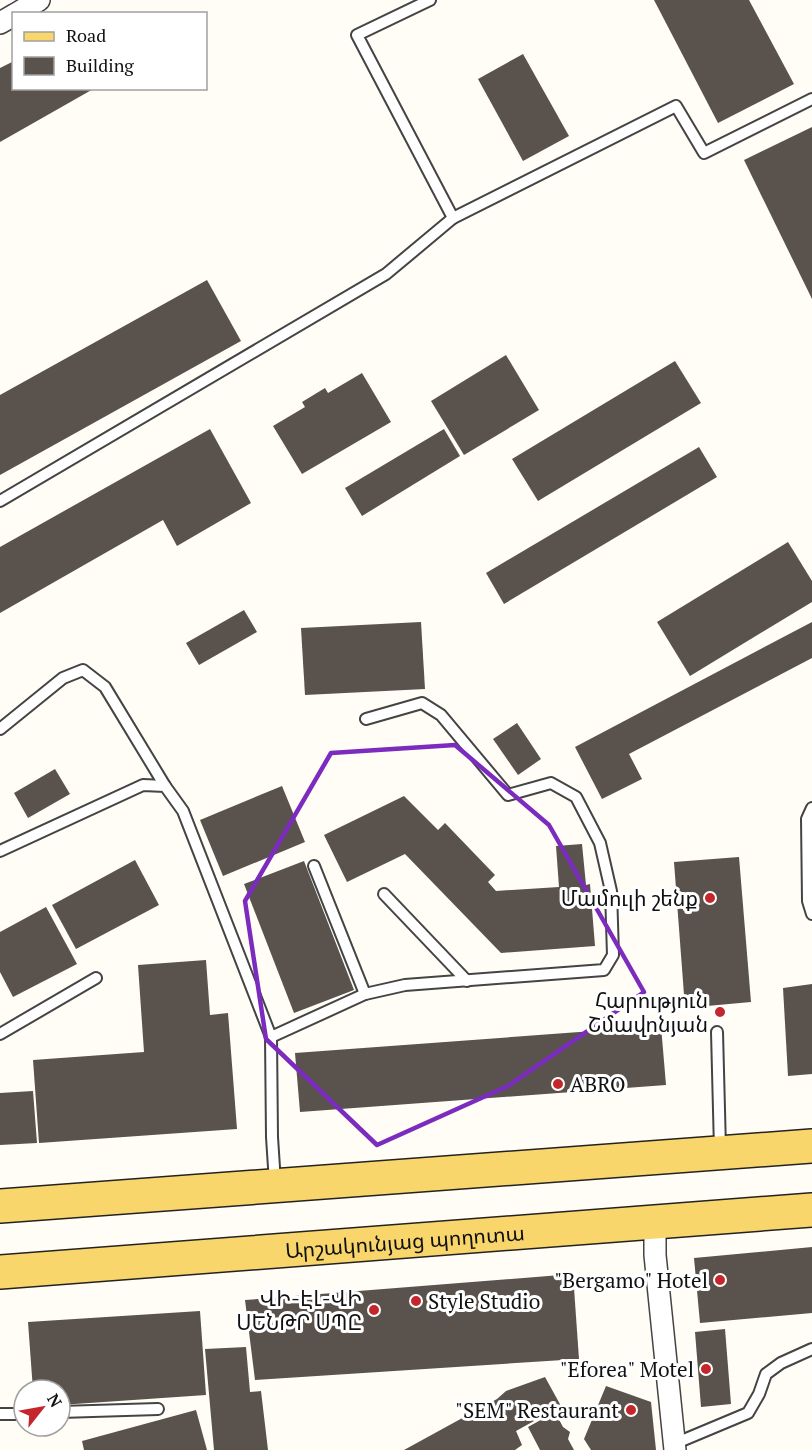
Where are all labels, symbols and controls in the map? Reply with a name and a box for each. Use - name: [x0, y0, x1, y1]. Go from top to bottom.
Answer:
- legend: [12, 12, 207, 90]
- text: Road: [66, 23, 106, 47]
- text: Building: [66, 53, 134, 77]
- place label: Մամուլի շենք: [561, 884, 698, 912]
- marker: Մամուլի շենք: [703, 891, 717, 905]
- place label: Հարություն Շմավոնյան: [588, 986, 708, 1038]
- marker: Հարություն Շմավոնյան: [713, 1005, 727, 1019]
- place label: ABRO: [570, 1070, 626, 1098]
- marker: ABRO: [551, 1077, 565, 1091]
- street label: Արշակունյաց պողոտա: [284, 1218, 526, 1264]
- place label: "Bergamo" Hotel: [554, 1266, 708, 1294]
- marker: "Bergamo" Hotel: [713, 1273, 727, 1287]
- place label: ՎԻ-ԷԼ-ՎԻ ՍԵՆԹՐ ՍՊԸ: [236, 1284, 362, 1336]
- place label: Style Studio: [428, 1287, 540, 1315]
- marker: Style Studio: [409, 1294, 423, 1308]
- marker: ՎԻ-ԷԼ-ՎԻ ՍԵՆԹՐ ՍՊԸ: [367, 1303, 381, 1317]
- place label: "Eforea" Motel: [560, 1355, 694, 1383]
- marker: "Eforea" Motel: [699, 1362, 713, 1376]
- north arrow: [12, 1378, 72, 1438]
- text: N: [42, 1389, 67, 1411]
- place label: "SEM" Restaurant: [455, 1396, 619, 1424]
- marker: "SEM" Restaurant: [624, 1403, 638, 1417]

